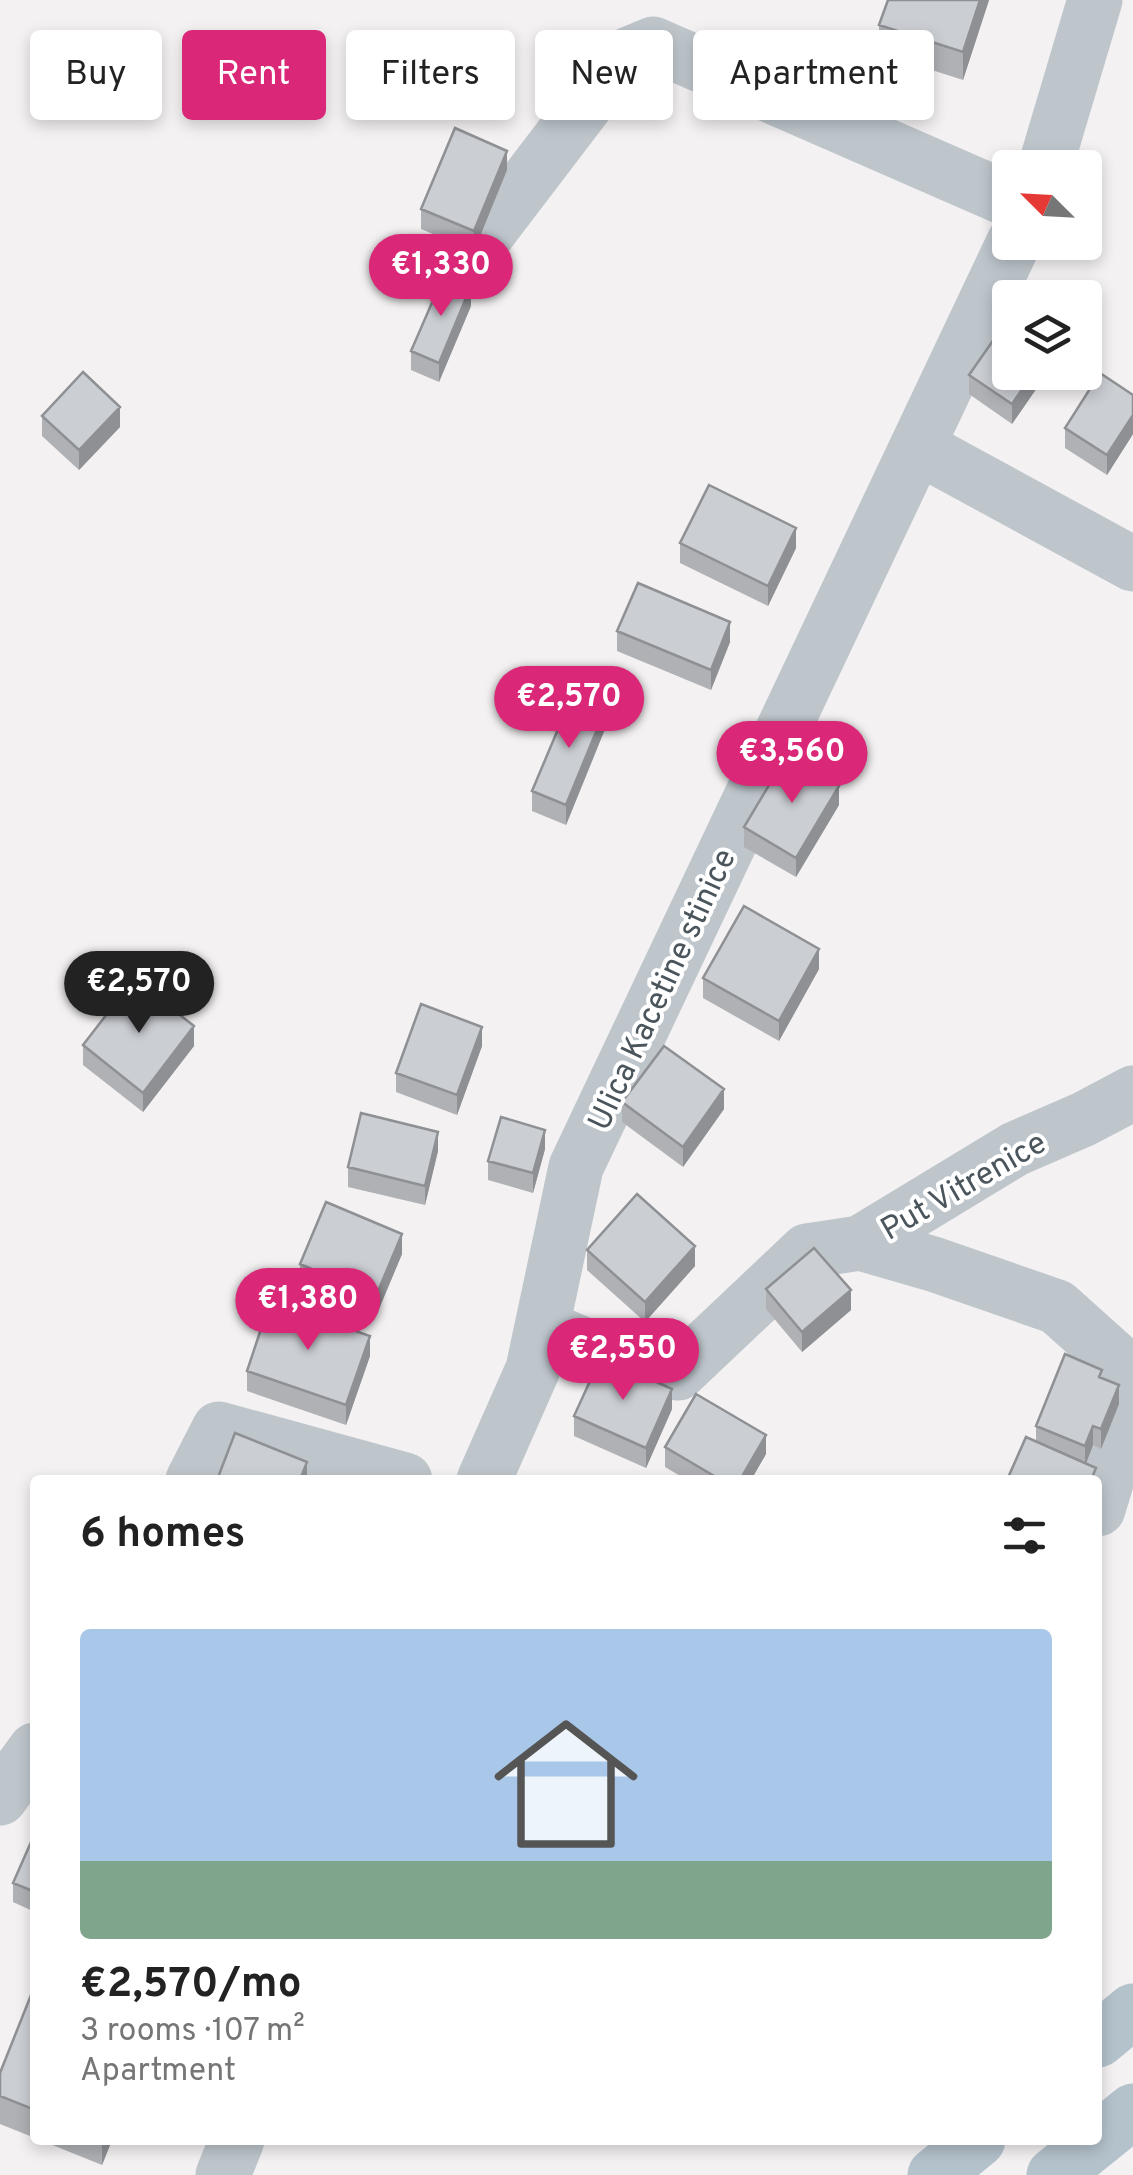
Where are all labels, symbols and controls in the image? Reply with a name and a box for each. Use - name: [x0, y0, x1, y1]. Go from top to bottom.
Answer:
- chip: Buy: [30, 30, 162, 120]
- chip: Rent: [182, 30, 326, 120]
- chip: Filters: [346, 30, 515, 120]
- chip: New: [535, 30, 673, 120]
- chip: Apartment: [693, 30, 934, 120]
- north arrow: [992, 150, 1102, 260]
- map controls: [992, 150, 1102, 390]
- pin: €1,330: [360, 234, 522, 319]
- text: €1,330: [391, 246, 491, 286]
- button: layers: [992, 280, 1102, 390]
- pin: €2,570: [488, 666, 650, 751]
- text: €2,570: [516, 678, 622, 718]
- pin: €3,560: [711, 721, 873, 806]
- text: €3,560: [739, 733, 846, 773]
- street label: Ulica Kacetine stinice: [581, 843, 747, 1138]
- pin: €2,570: [58, 951, 220, 1036]
- text: €2,570: [86, 963, 192, 1003]
- street label: Put Vitrenice: [875, 1124, 1054, 1251]
- pin: €1,380: [227, 1268, 389, 1353]
- text: €1,380: [257, 1280, 359, 1320]
- pin: €2,550: [542, 1318, 704, 1403]
- text: €2,550: [569, 1330, 677, 1370]
- icon: filters: [997, 1508, 1052, 1563]
- text: 6 homes: [80, 1509, 245, 1562]
- icon: home: [476, 1694, 656, 1874]
- text: €2,570/mo: [80, 1959, 302, 2012]
- text: 3 rooms · 107 m²: [80, 2012, 305, 2052]
- text: Apartment: [80, 2052, 236, 2092]

